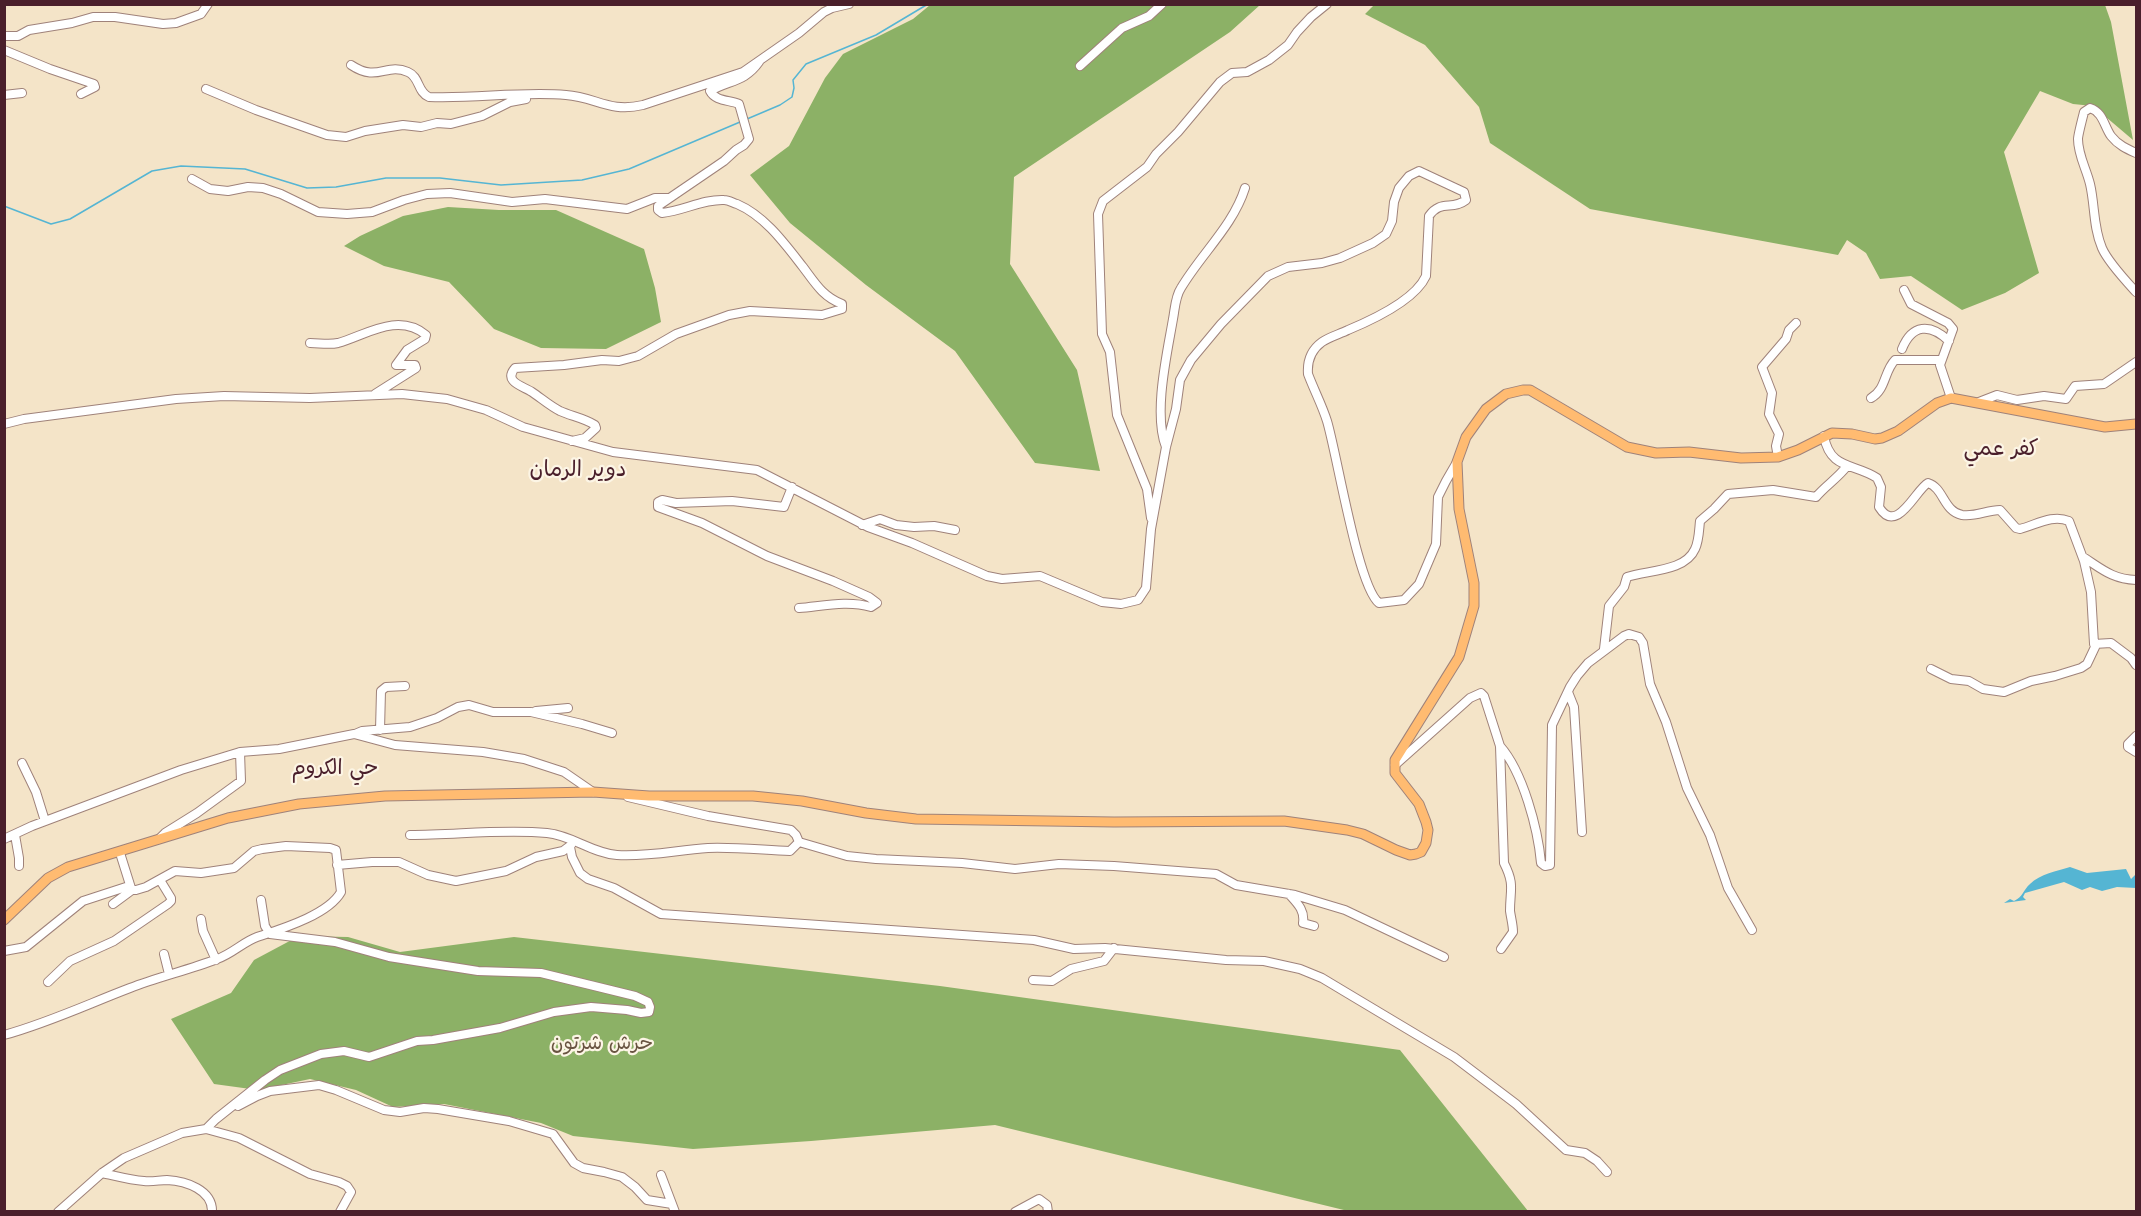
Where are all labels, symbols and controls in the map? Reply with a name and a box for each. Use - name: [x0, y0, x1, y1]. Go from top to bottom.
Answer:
- district label: كفر عمي: [1963, 436, 2039, 462]
- district label: دوير الرمان: [529, 457, 627, 483]
- district label: حي الكروم: [292, 755, 378, 781]
- park label: حرش شرتون: [551, 1031, 653, 1055]

